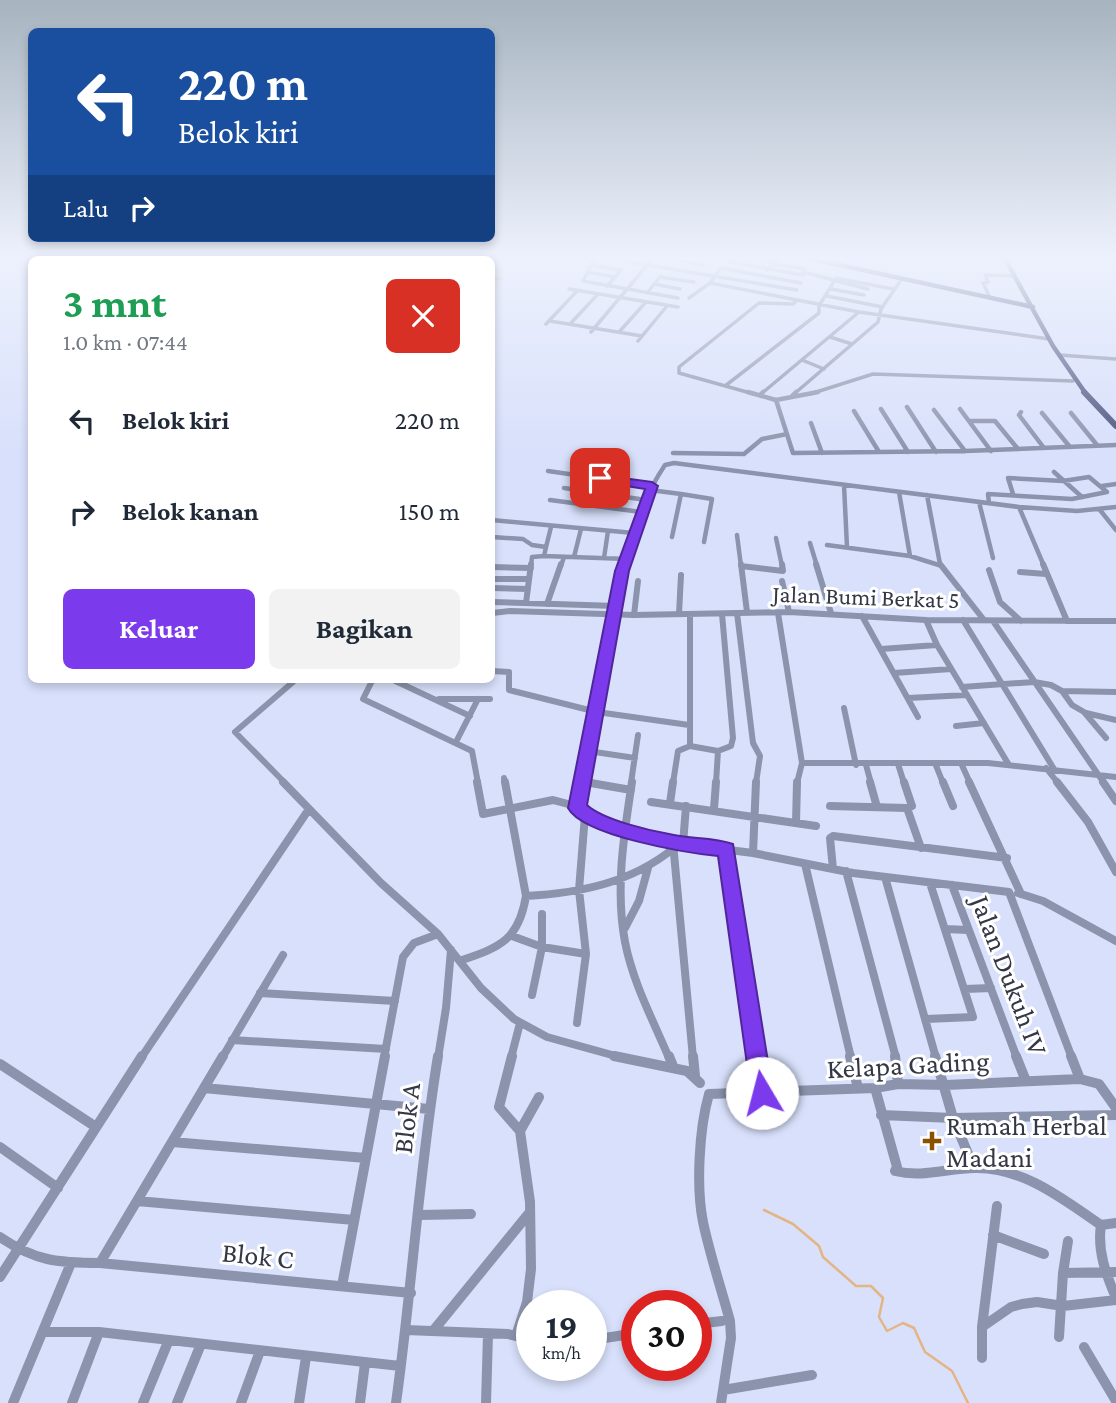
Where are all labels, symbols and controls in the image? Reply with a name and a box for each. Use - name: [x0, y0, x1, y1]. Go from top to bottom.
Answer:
- icon: left: [63, 56, 154, 147]
- text: 220 m: [178, 56, 308, 111]
- text: Belok kiri: [178, 114, 299, 150]
- icon: right: [123, 189, 161, 227]
- text: Lalu: [63, 194, 109, 223]
- text: 3 mnt: [63, 279, 166, 326]
- button: close: [386, 279, 460, 353]
- text: 1.0 km · 07:44: [63, 329, 188, 355]
- icon: left: [63, 402, 101, 440]
- text: Belok kiri: [122, 406, 229, 435]
- text: 220 m: [395, 406, 460, 435]
- pin: [570, 448, 630, 508]
- icon: arrive: [581, 459, 619, 497]
- icon: right: [63, 493, 101, 531]
- text: Belok kanan: [122, 497, 259, 526]
- text: 150 m: [399, 497, 460, 526]
- street label: Jalan Bumi Berkat 5: [770, 580, 960, 613]
- button: Keluar: [63, 589, 255, 669]
- button: Bagikan: [269, 589, 460, 669]
- street label: Jalan Dukuh IV: [964, 888, 1054, 1059]
- street label: Kelapa Gading: [826, 1045, 990, 1084]
- position arrow: [725, 1056, 799, 1130]
- street label: Blok A: [387, 1081, 426, 1155]
- place label: Rumah Herbal Madani: [946, 1110, 1107, 1173]
- marker: Rumah Herbal Madani: [924, 1133, 940, 1149]
- street label: Blok C: [221, 1236, 295, 1275]
- speed limit sign: 30: [621, 1290, 712, 1381]
- text: 19: [545, 1307, 578, 1346]
- text: km/h: [542, 1343, 581, 1363]

